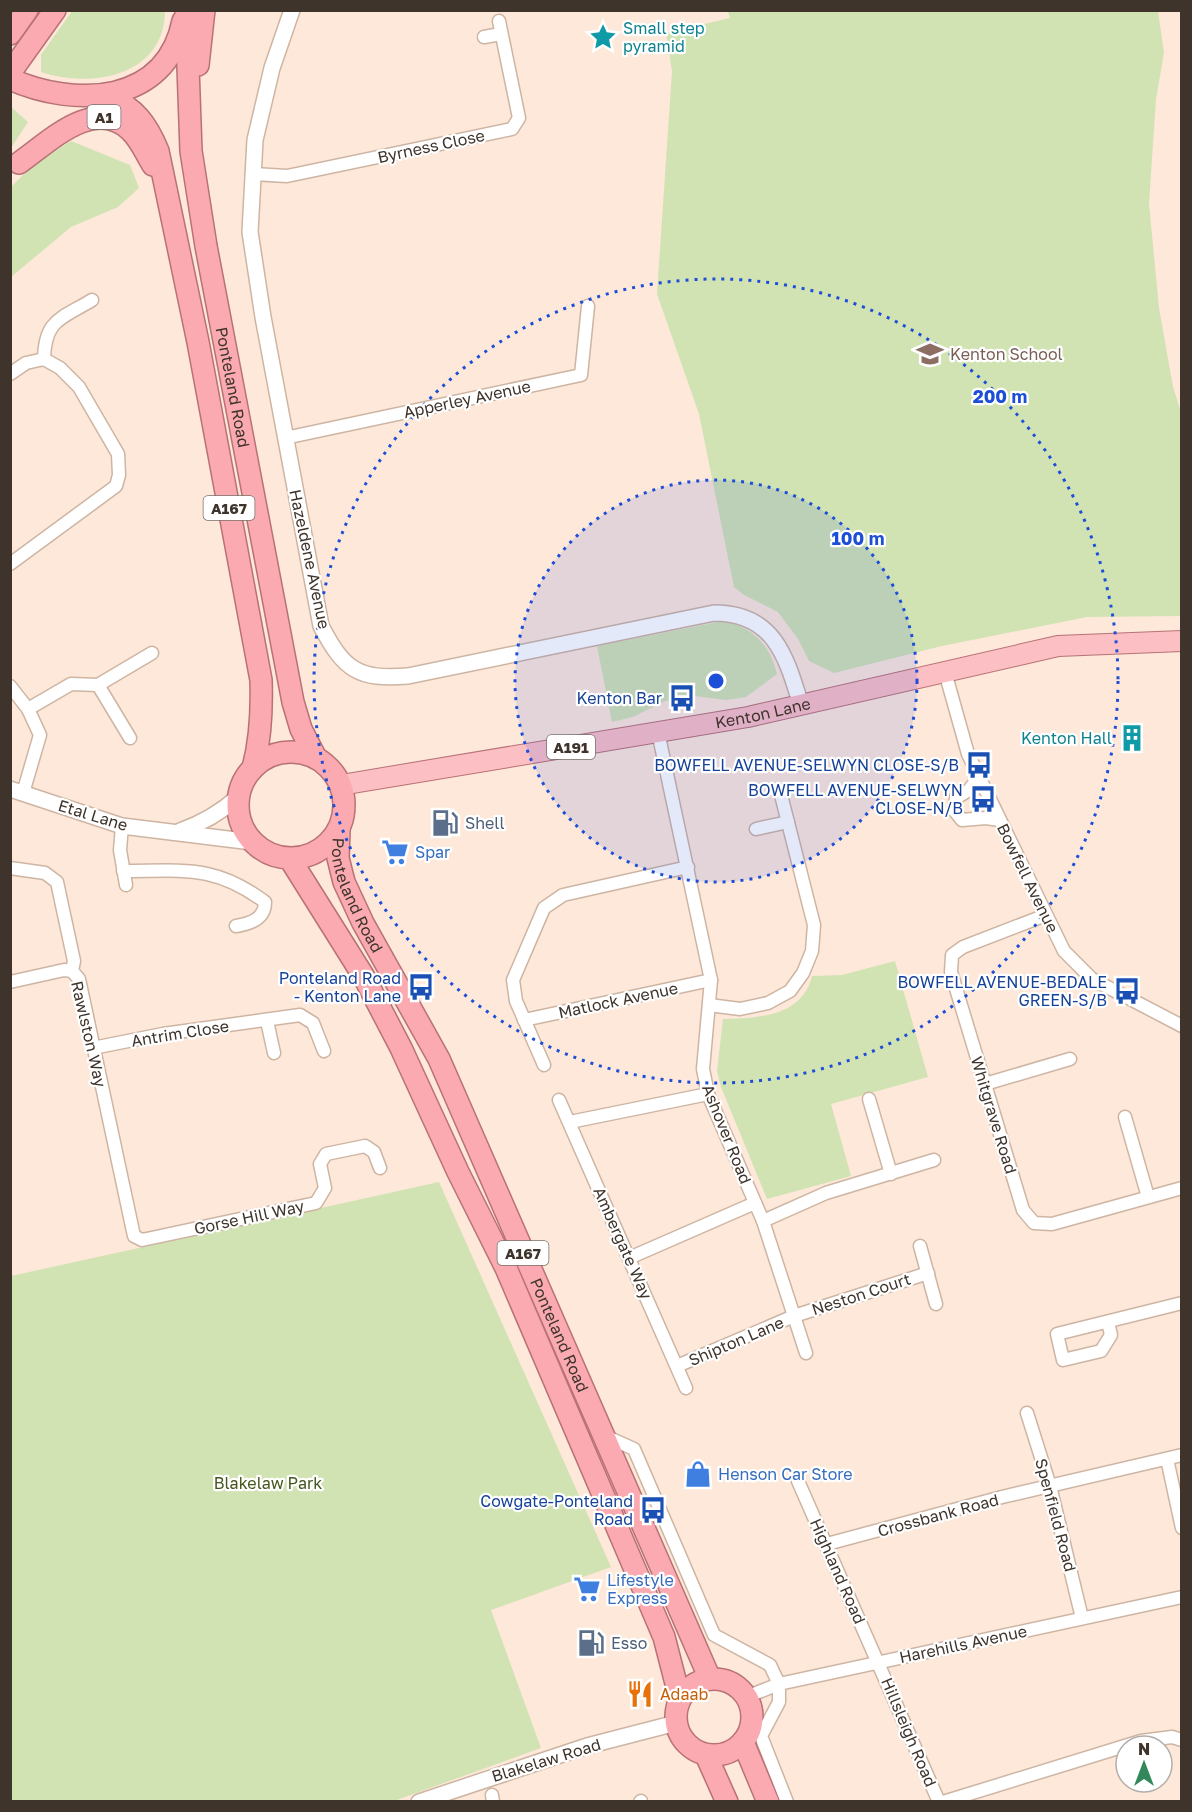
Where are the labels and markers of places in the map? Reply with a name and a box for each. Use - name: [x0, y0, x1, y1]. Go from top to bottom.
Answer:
- place label: Small step pyramid: [623, 18, 705, 56]
- place icon: Small step pyramid: [588, 22, 618, 52]
- school or university icon: Kenton School: [915, 339, 945, 369]
- place label: Kenton School: [950, 344, 1063, 364]
- centre of rings: [706, 671, 726, 691]
- bus stop icon: Kenton Bar: [667, 683, 697, 713]
- place label: Kenton Bar: [576, 688, 662, 708]
- building icon: Kenton Hall: [1117, 723, 1147, 753]
- place label: Kenton Hall: [1021, 728, 1112, 748]
- bus stop icon: BOWFELL AVENUE-SELWYN CLOSE-S/B: [964, 750, 994, 780]
- place label: BOWFELL AVENUE-SELWYN CLOSE-S/B: [654, 755, 959, 775]
- place label: BOWFELL AVENUE-SELWYN CLOSE-N/B: [748, 780, 963, 818]
- bus stop icon: BOWFELL AVENUE-SELWYN CLOSE-N/B: [968, 784, 998, 814]
- fuel station icon: Shell: [430, 808, 460, 838]
- place label: Shell: [465, 813, 505, 833]
- supermarket icon: Spar: [380, 837, 410, 867]
- place label: Spar: [415, 842, 450, 862]
- place label: Ponteland Road - Kenton Lane: [279, 968, 401, 1006]
- bus stop icon: Ponteland Road - Kenton Lane: [406, 972, 436, 1002]
- place label: BOWFELL AVENUE-BEDALE GREEN-S/B: [897, 972, 1107, 1010]
- bus stop icon: BOWFELL AVENUE-BEDALE GREEN-S/B: [1112, 976, 1142, 1006]
- shop icon: Henson Car Store: [683, 1459, 713, 1489]
- place label: Henson Car Store: [718, 1464, 853, 1484]
- place label: Cowgate-Ponteland Road: [480, 1491, 633, 1529]
- bus stop icon: Cowgate-Ponteland Road: [638, 1495, 668, 1525]
- place label: Lifestyle Express: [607, 1570, 674, 1608]
- supermarket icon: Lifestyle Express: [572, 1574, 602, 1604]
- fuel station icon: Esso: [576, 1628, 606, 1658]
- place label: Esso: [611, 1633, 647, 1653]
- restaurant icon: Adaab: [625, 1679, 655, 1709]
- place label: Adaab: [660, 1684, 708, 1704]

